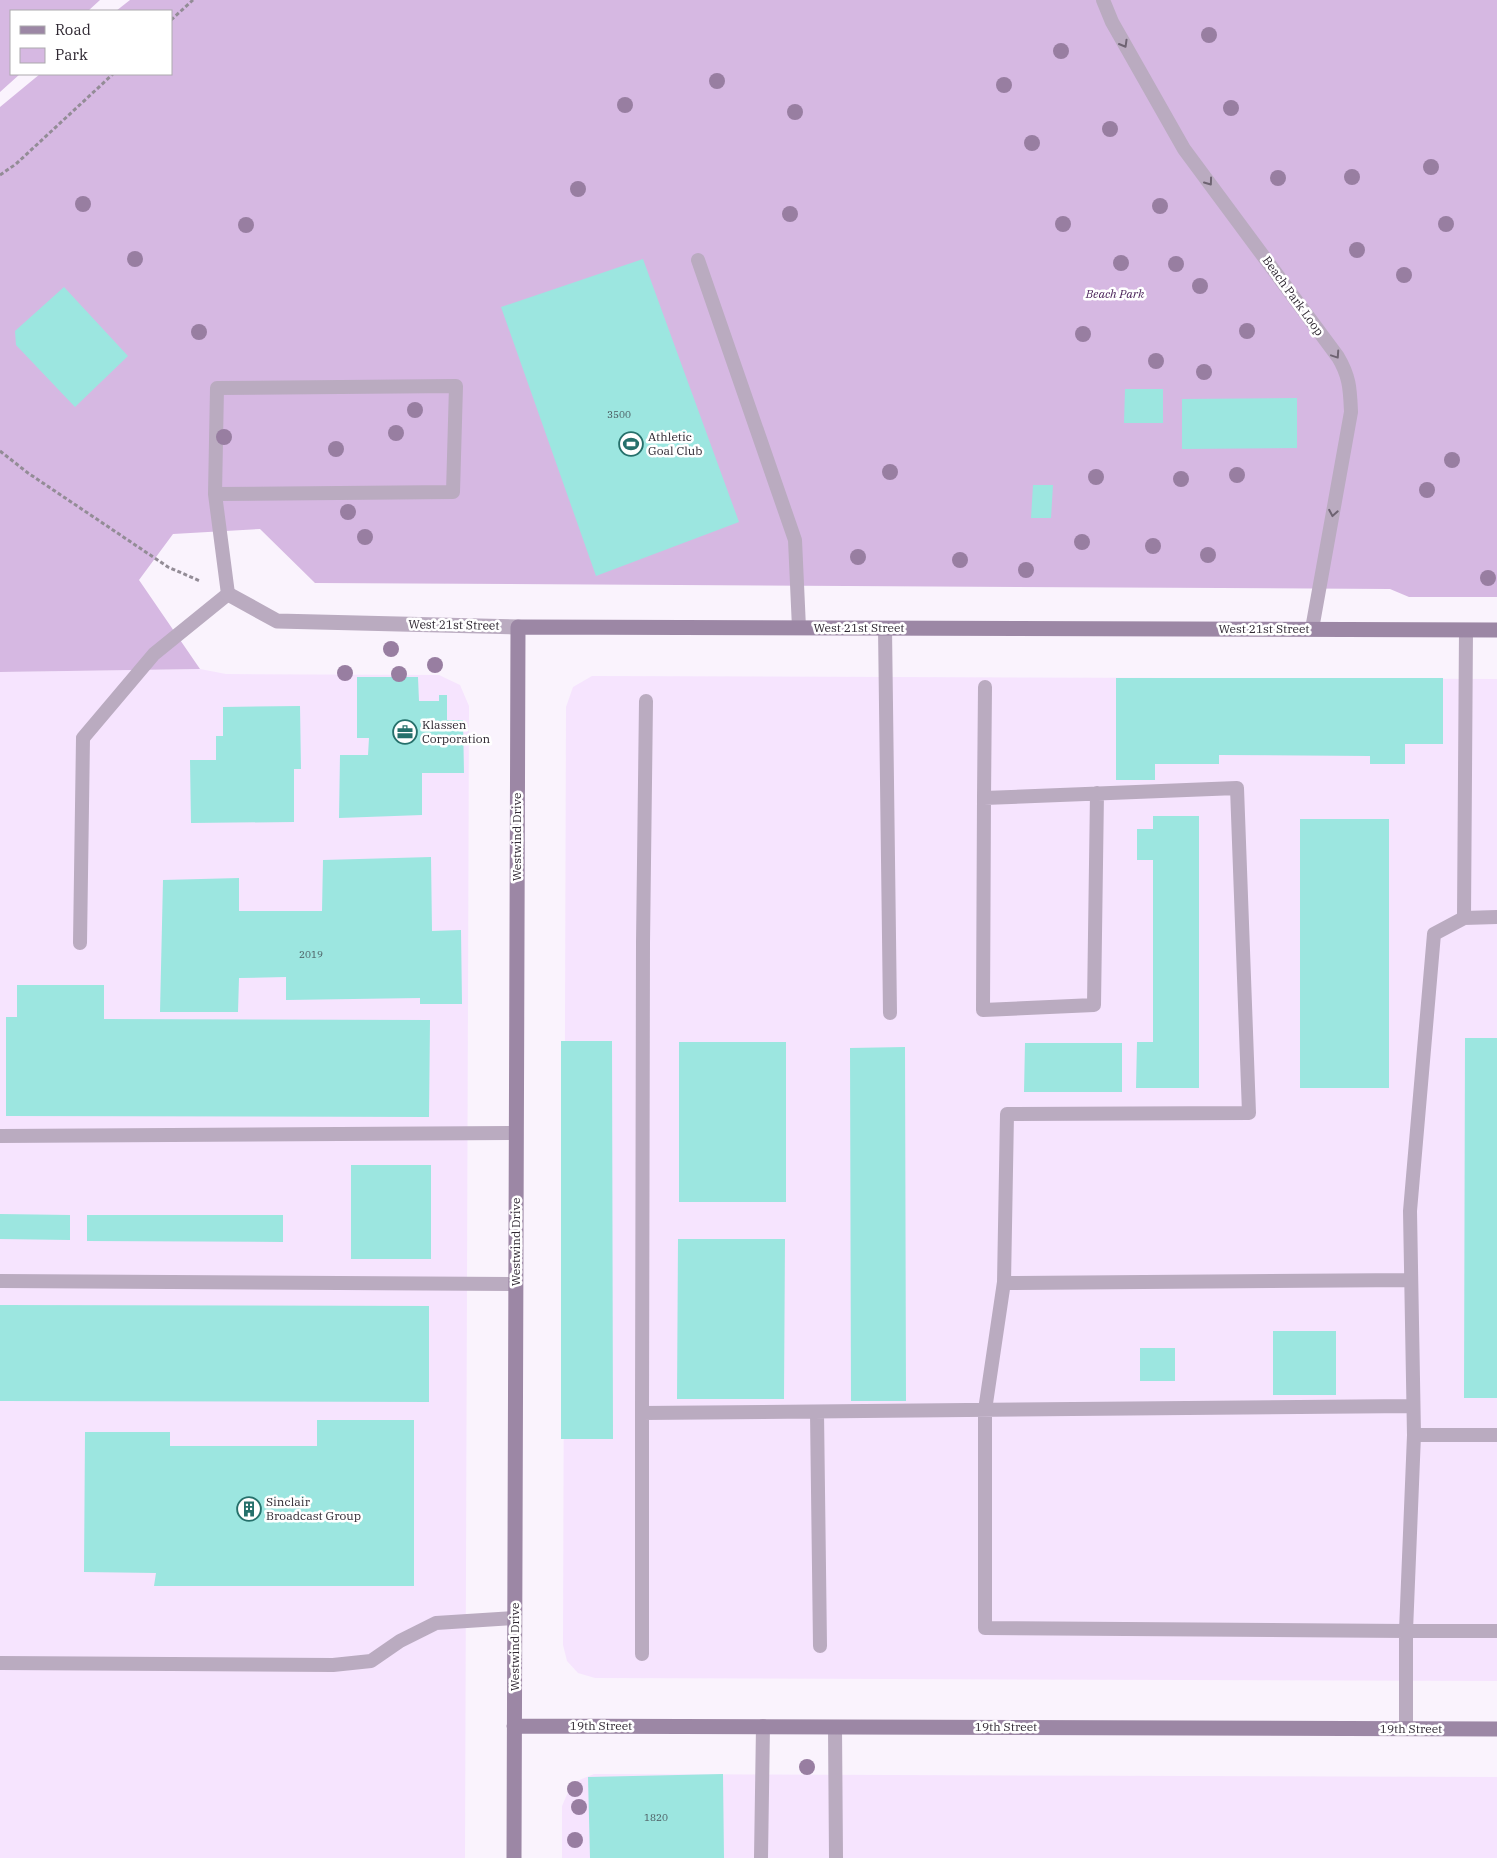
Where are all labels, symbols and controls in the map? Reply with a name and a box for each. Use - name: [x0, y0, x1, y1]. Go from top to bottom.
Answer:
- legend: [10, 10, 172, 75]
- text: Road: [55, 20, 91, 39]
- one-way arrow: [1118, 38, 1128, 47]
- text: Park: [55, 45, 88, 64]
- one-way arrow: [1203, 176, 1212, 186]
- street label: Beach Park Loop: [1259, 253, 1327, 338]
- park label: Beach Park: [1085, 286, 1145, 301]
- one-way arrow: [1330, 350, 1339, 359]
- house number: 3500: [607, 408, 631, 421]
- place label: Athletic Goal Club: [648, 429, 702, 458]
- sports icon: Athletic Goal Club: [618, 431, 644, 457]
- one-way arrow: [1329, 509, 1339, 518]
- street label: West 21st Street: [408, 616, 500, 633]
- street label: West 21st Street: [813, 620, 905, 635]
- street label: West 21st Street: [1218, 621, 1310, 636]
- place label: Klassen Corporation: [422, 717, 491, 746]
- office icon: Klassen Corporation: [392, 719, 418, 745]
- street label: Westwind Drive: [509, 793, 524, 881]
- house number: 2019: [299, 948, 323, 961]
- street label: Westwind Drive: [508, 1198, 523, 1286]
- place label: Sinclair Broadcast Group: [266, 1494, 361, 1523]
- building icon: Sinclair Broadcast Group: [236, 1496, 262, 1522]
- street label: Westwind Drive: [507, 1603, 522, 1691]
- street label: 19th Street: [570, 1718, 632, 1733]
- street label: 19th Street: [975, 1719, 1037, 1734]
- street label: 19th Street: [1380, 1721, 1442, 1736]
- house number: 1820: [644, 1811, 668, 1824]

